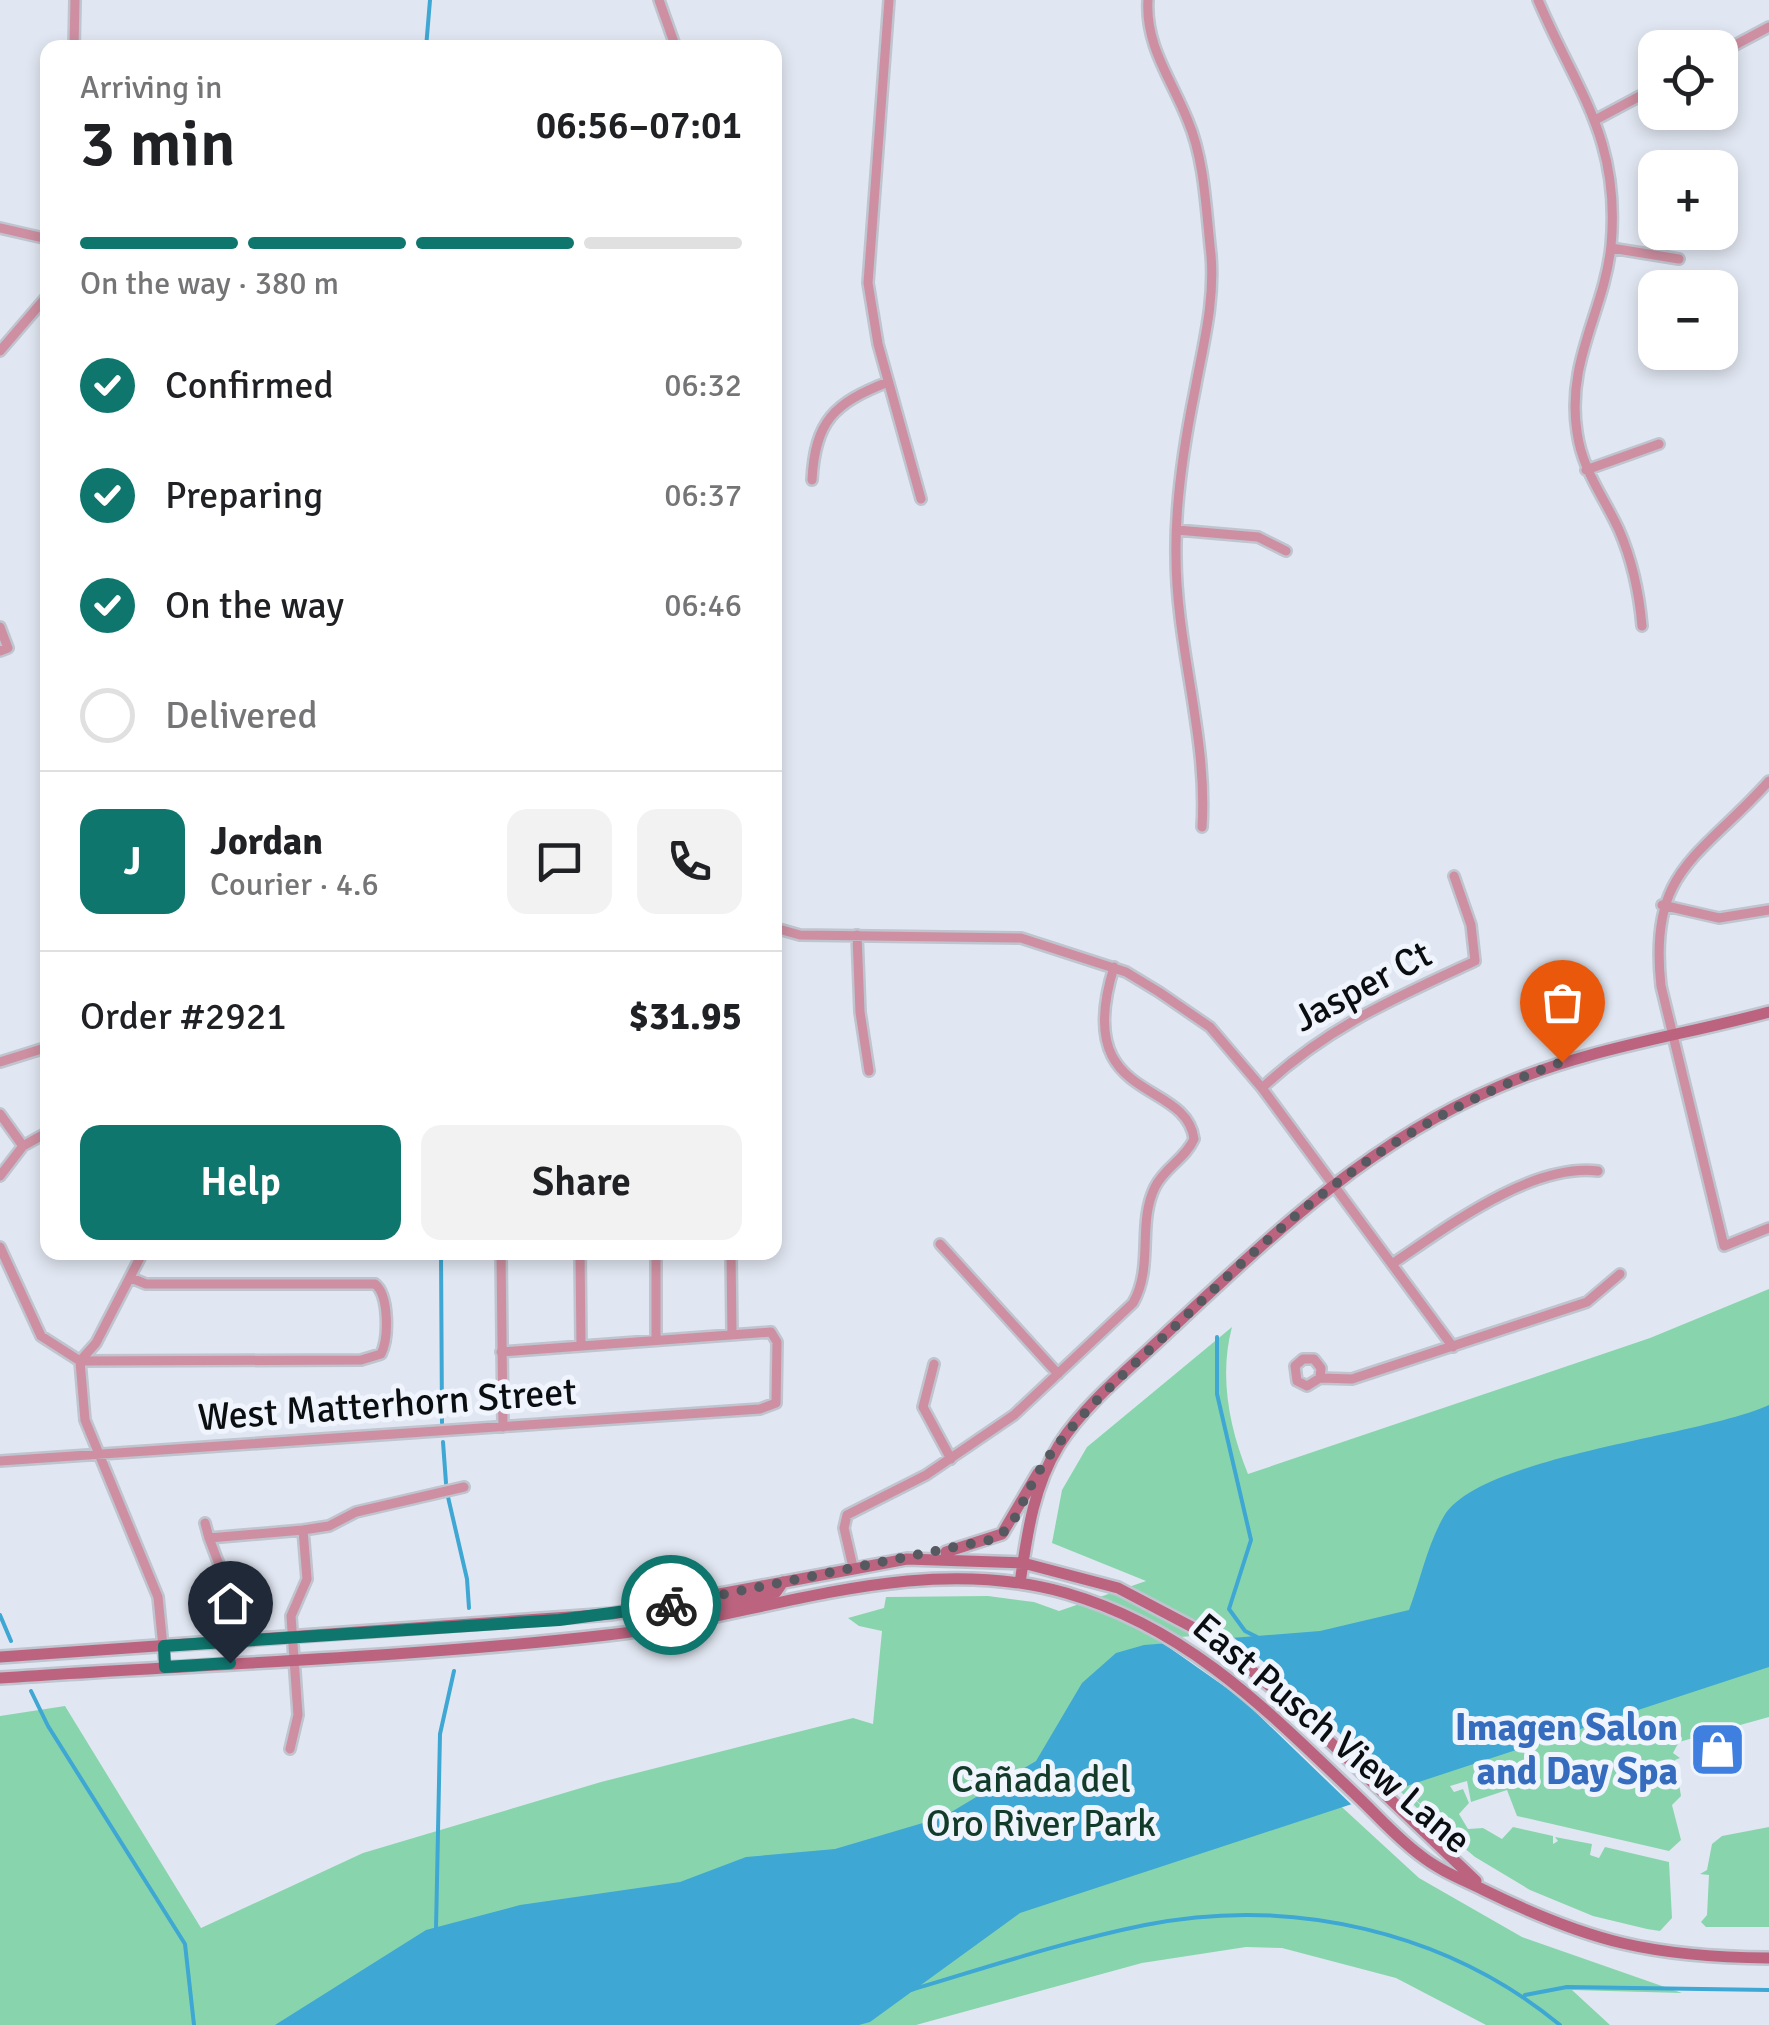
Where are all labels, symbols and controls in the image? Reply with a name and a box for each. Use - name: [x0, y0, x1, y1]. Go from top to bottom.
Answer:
- map controls: [1638, 30, 1738, 370]
- button: locate: [1638, 30, 1738, 130]
- text: Arriving in: [80, 68, 222, 107]
- text: 06:56–07:01: [536, 102, 742, 149]
- text: 3 min: [80, 104, 236, 184]
- button: +: [1638, 150, 1738, 250]
- text: On the way · 380 m: [80, 264, 339, 303]
- button: −: [1638, 270, 1738, 370]
- icon: check: [80, 358, 135, 413]
- text: Confirmed: [165, 362, 334, 409]
- text: 06:32: [664, 366, 742, 405]
- icon: check: [80, 468, 135, 523]
- text: Preparing: [165, 472, 323, 519]
- text: 06:37: [664, 476, 742, 515]
- icon: check: [80, 578, 135, 633]
- text: On the way: [165, 582, 344, 629]
- text: 06:46: [664, 586, 742, 625]
- text: Delivered: [165, 692, 318, 739]
- button: chat: [507, 809, 612, 914]
- button: phone: [637, 809, 742, 914]
- text: Jordan: [210, 818, 323, 865]
- text: J: [124, 838, 141, 885]
- text: Courier · 4.6: [210, 865, 379, 904]
- street label: Jasper Ct: [1285, 931, 1439, 1042]
- pin: [1520, 960, 1605, 1063]
- icon: bag: [1535, 975, 1590, 1030]
- text: Order #2921: [80, 993, 287, 1040]
- text: $31.95: [629, 993, 742, 1040]
- button: Help: [80, 1125, 401, 1240]
- button: Share: [421, 1125, 742, 1240]
- street label: West Matterhorn Street: [196, 1368, 578, 1441]
- courier: [621, 1555, 721, 1655]
- pin: [188, 1561, 273, 1664]
- icon: home: [203, 1576, 258, 1631]
- icon: bike: [644, 1578, 699, 1633]
- street label: East Pusch View Lane: [1183, 1603, 1481, 1864]
- place label: Imagen Salon and Day Spa: [1455, 1704, 1678, 1795]
- shop icon: Imagen Salon and Day Spa: [1687, 1719, 1747, 1779]
- park label: Cañada del Oro River Park: [926, 1756, 1156, 1847]

